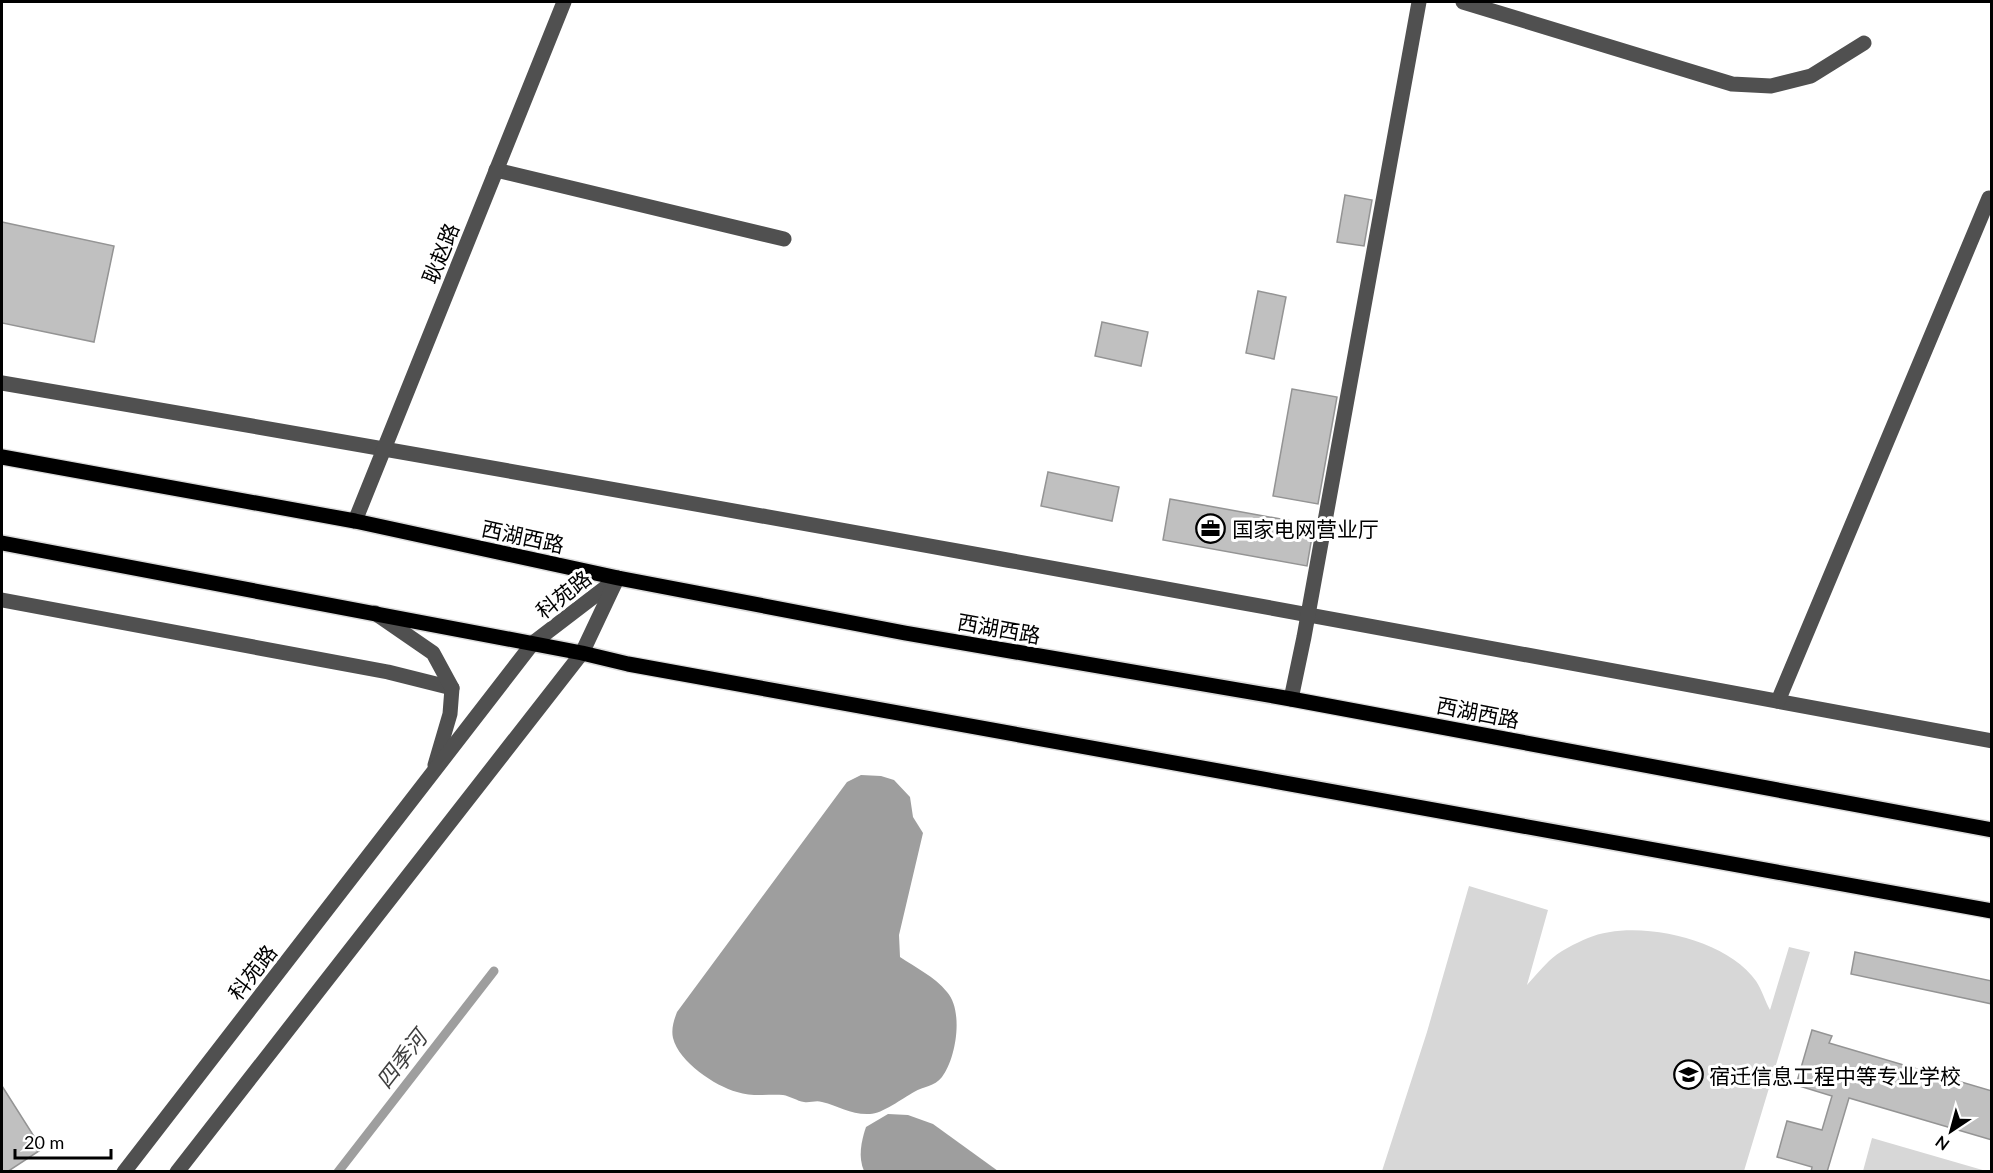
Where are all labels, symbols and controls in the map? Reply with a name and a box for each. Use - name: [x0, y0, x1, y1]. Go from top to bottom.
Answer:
- street label: 耿赵路: [417, 219, 463, 287]
- office icon: 国家电网营业厅: [1195, 512, 1227, 544]
- street label: 西湖西路: [479, 515, 567, 557]
- place label: 国家电网营业厅: [1232, 516, 1379, 541]
- street label: 科苑路: [530, 565, 596, 623]
- street label: 西湖西路: [955, 608, 1043, 648]
- street label: 西湖西路: [1434, 692, 1522, 732]
- street label: 科苑路: [223, 939, 281, 1005]
- water label: 四季河: [370, 1022, 434, 1093]
- school or university icon: 宿迁信息工程中等专业学校: [1672, 1059, 1704, 1091]
- place label: 宿迁信息工程中等专业学校: [1709, 1063, 1961, 1088]
- north arrow: [1921, 1101, 1981, 1161]
- scale bar: [15, 1122, 111, 1160]
- text: 20 m: [24, 1131, 64, 1153]
- text: N: [1931, 1132, 1952, 1155]

